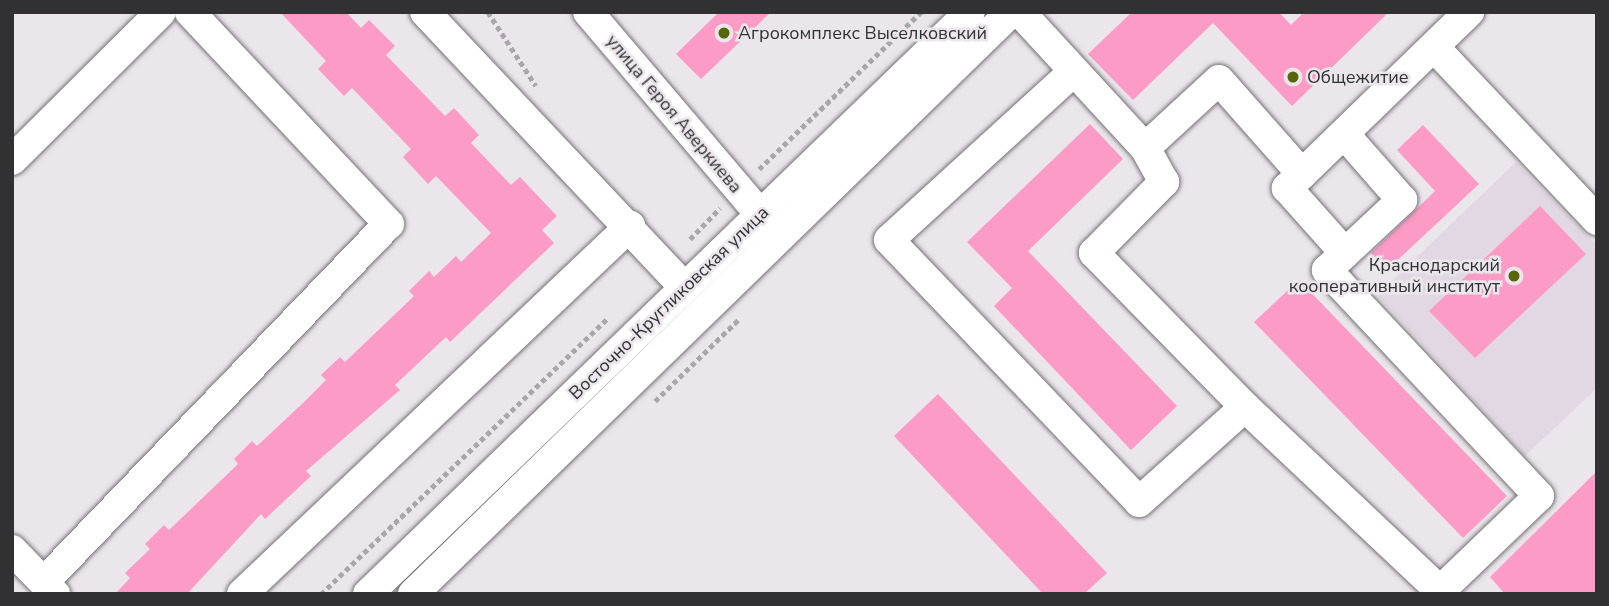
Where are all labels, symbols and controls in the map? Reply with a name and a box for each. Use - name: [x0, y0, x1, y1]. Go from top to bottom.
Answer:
- place label: Агрокомплекс Выселковский: [738, 22, 987, 44]
- marker: Агрокомплекс Выселковский: [716, 25, 732, 41]
- street label: улица Героя Аверкиева: [601, 30, 747, 198]
- place label: Общежитие: [1307, 66, 1408, 88]
- marker: Общежитие: [1285, 69, 1301, 85]
- street label: Восточно-Кругликовская улица: [565, 202, 773, 404]
- place label: Краснодарский кооперативный институт: [1289, 255, 1500, 298]
- marker: Краснодарский кооперативный институт: [1506, 268, 1522, 284]

